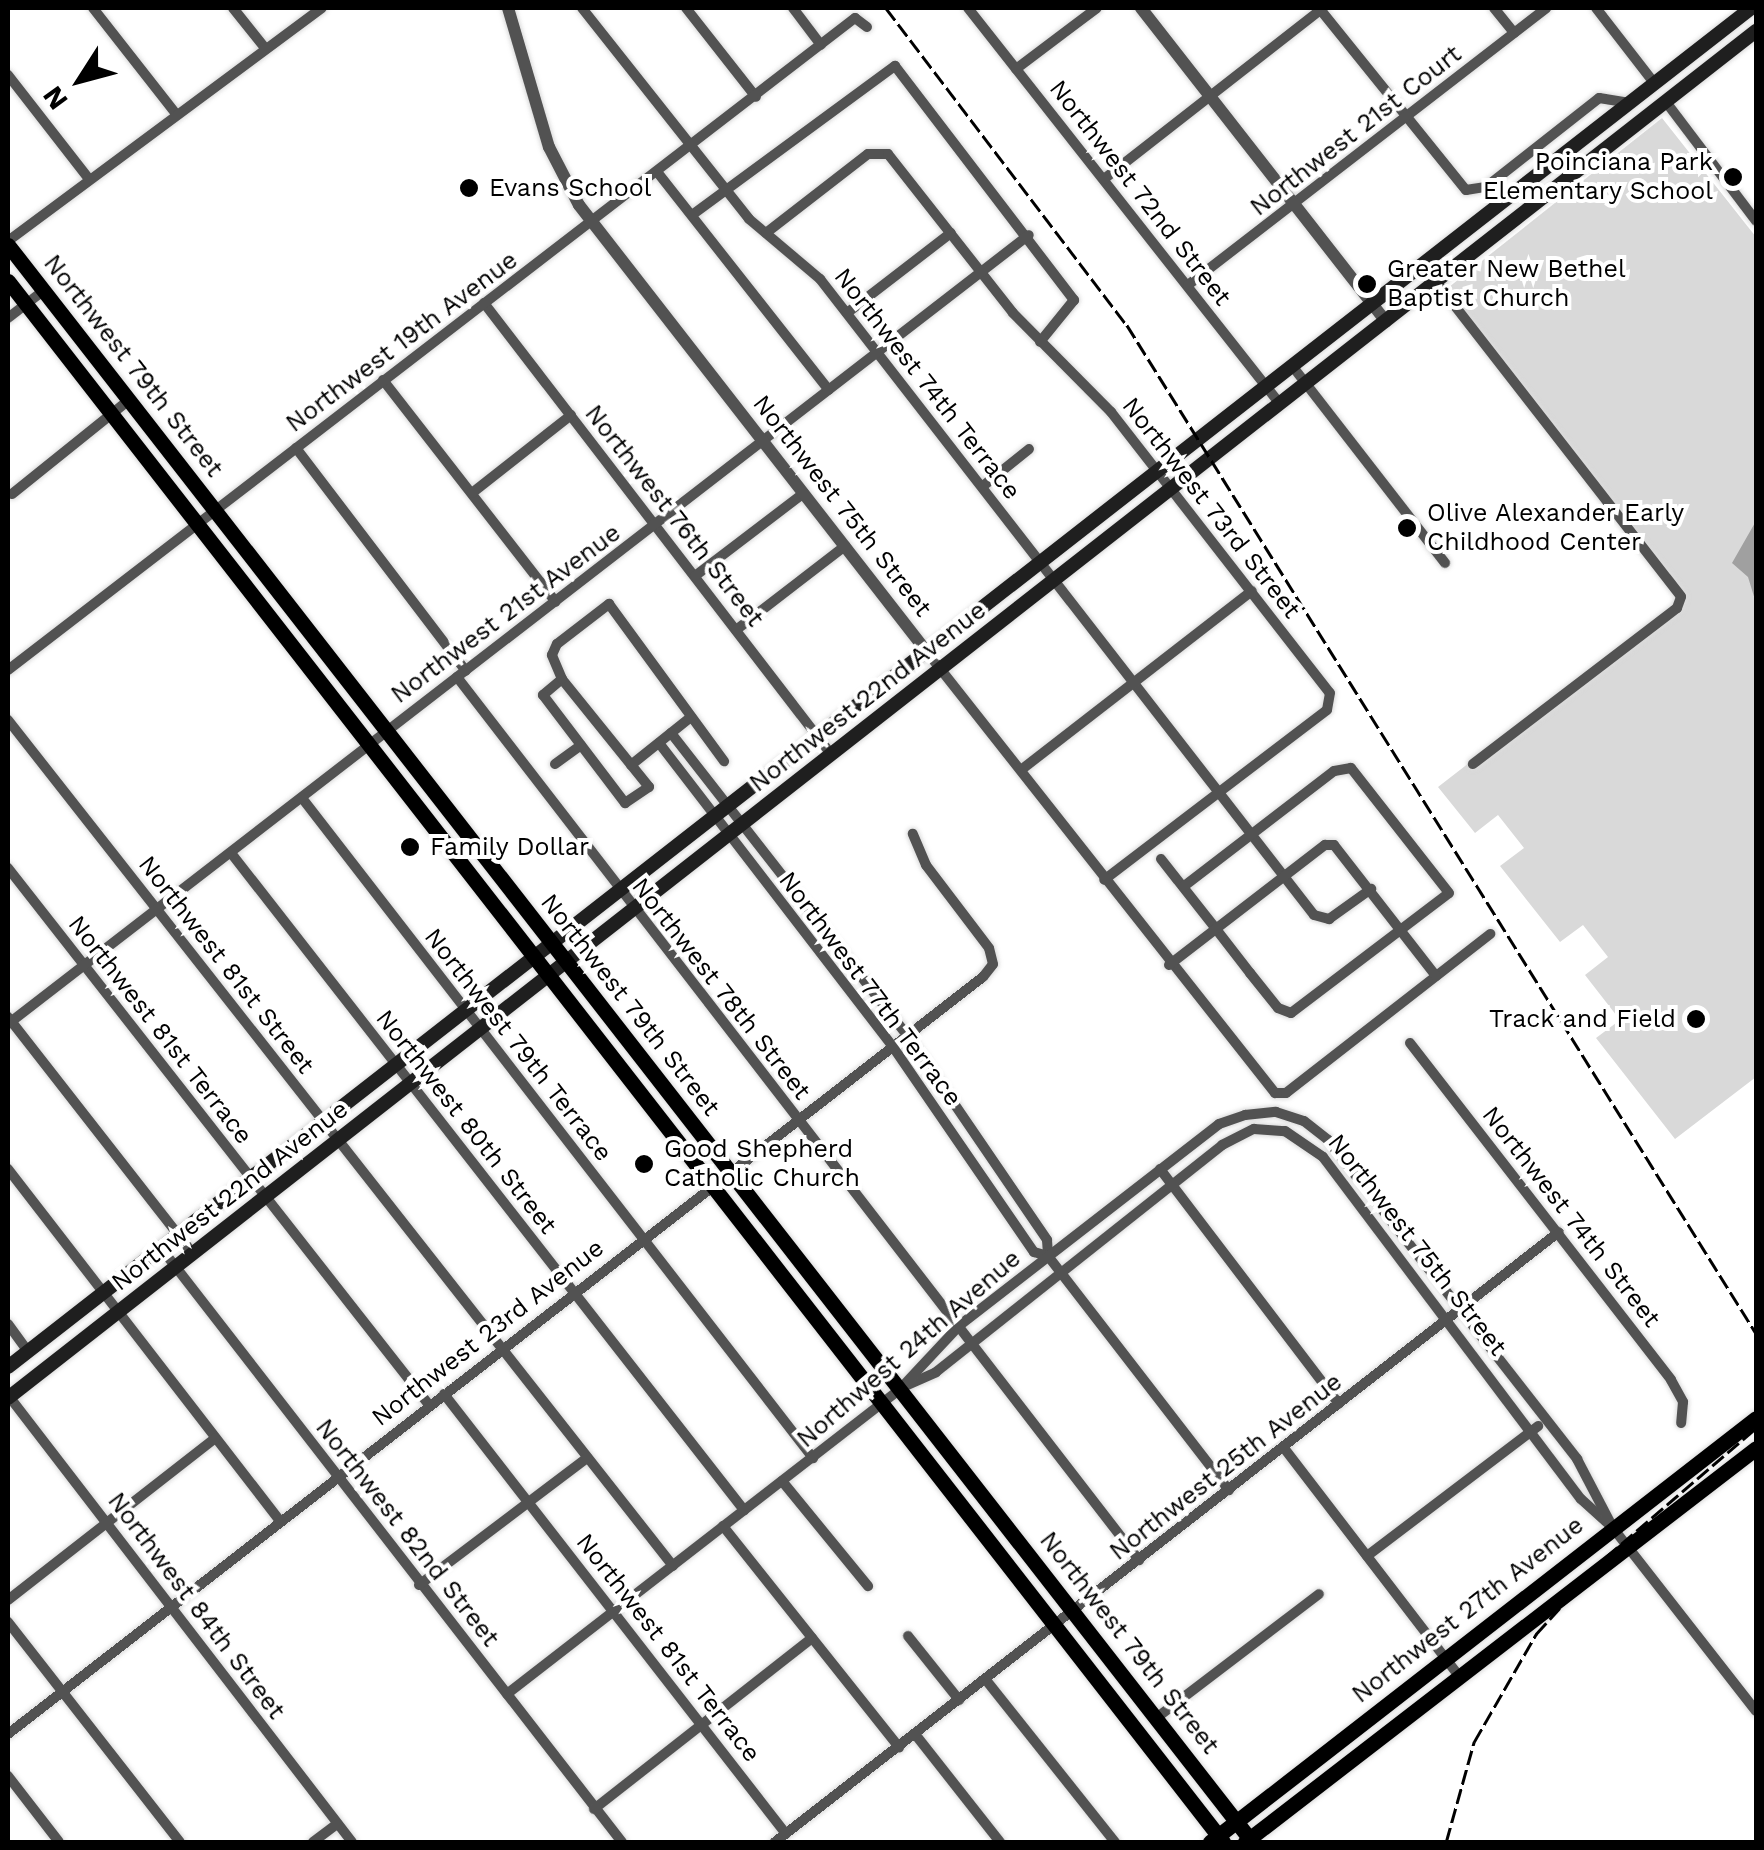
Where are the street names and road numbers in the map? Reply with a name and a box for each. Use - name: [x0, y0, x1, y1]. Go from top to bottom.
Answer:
- street label: Northwest 21st Court: [1245, 39, 1467, 223]
- street label: Northwest 72nd Street: [1042, 74, 1238, 312]
- street label: Northwest 19th Avenue: [280, 245, 524, 439]
- street label: Northwest 79th Street: [37, 249, 229, 483]
- street label: Northwest 74th Terrace: [827, 262, 1027, 506]
- street label: Northwest 75th Street: [746, 389, 938, 623]
- street label: Northwest 73rd Street: [1115, 391, 1307, 625]
- street label: Northwest 76th Street: [578, 399, 770, 633]
- street label: Northwest 21st Avenue: [385, 518, 627, 710]
- street label: Northwest 22nd Avenue: [743, 595, 993, 799]
- street label: Northwest 81st Street: [132, 850, 320, 1080]
- street label: Northwest 77th Terrace: [772, 865, 968, 1113]
- street label: Northwest 78th Street: [625, 872, 817, 1106]
- street label: Northwest 79th Street: [534, 888, 726, 1122]
- street label: Northwest 81st Terrace: [61, 910, 259, 1150]
- street label: Northwest 79th Terrace: [417, 922, 619, 1168]
- street label: Northwest 80th Street: [369, 1004, 563, 1240]
- street label: Northwest 22nd Avenue: [105, 1094, 355, 1298]
- street label: Northwest 74th Street: [1475, 1100, 1667, 1334]
- street label: Northwest 75th Street: [1321, 1128, 1513, 1362]
- street label: Northwest 23rd Avenue: [366, 1233, 610, 1433]
- street label: Northwest 24th Avenue: [791, 1243, 1027, 1455]
- street label: Northwest 25th Avenue: [1103, 1367, 1349, 1567]
- street label: Northwest 82nd Street: [309, 1413, 505, 1653]
- street label: Northwest 84th Street: [101, 1487, 291, 1725]
- street label: Northwest 27th Avenue: [1346, 1510, 1590, 1710]
- street label: Northwest 79th Street: [1033, 1526, 1225, 1760]
- street label: Northwest 81st Terrace: [569, 1528, 767, 1768]

